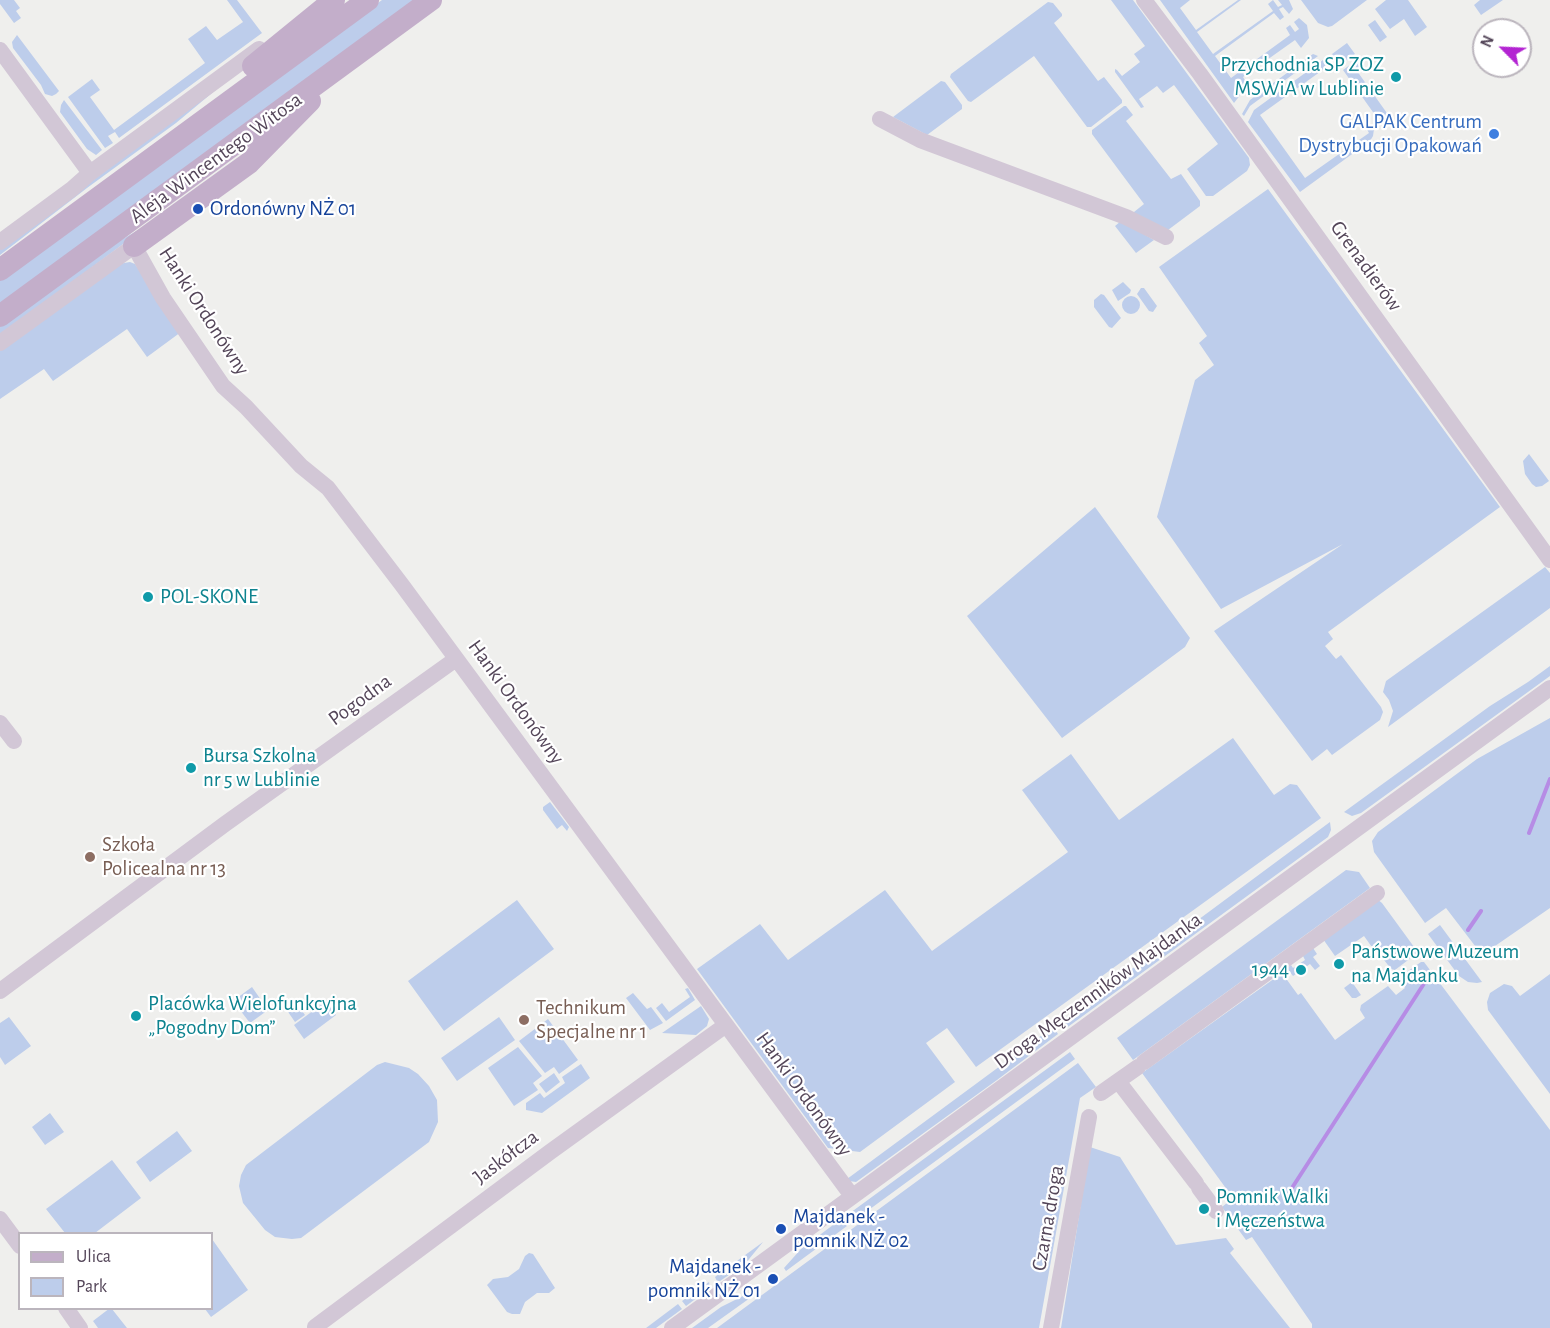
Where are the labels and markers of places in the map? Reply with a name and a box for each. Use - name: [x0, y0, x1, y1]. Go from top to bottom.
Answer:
- place label: Przychodnia SP ZOZ MSWiA w Lublinie: [1220, 52, 1384, 102]
- marker: Przychodnia SP ZOZ MSWiA w Lublinie: [1389, 70, 1403, 84]
- place label: GALPAK Centrum Dystrybucji Opakowań: [1298, 109, 1482, 159]
- marker: GALPAK Centrum Dystrybucji Opakowań: [1487, 127, 1501, 141]
- place label: Ordonówny NŻ 01: [210, 196, 356, 222]
- marker: Ordonówny NŻ 01: [191, 202, 205, 216]
- place label: POL-SKONE: [160, 584, 258, 610]
- marker: POL-SKONE: [141, 590, 155, 604]
- place label: Bursa Szkolna nr 5 w Lublinie: [203, 743, 320, 793]
- marker: Bursa Szkolna nr 5 w Lublinie: [184, 761, 198, 775]
- place label: Szkoła Policealna nr 13: [102, 832, 226, 882]
- marker: Szkoła Policealna nr 13: [83, 850, 97, 864]
- place label: Państwowe Muzeum na Majdanku: [1351, 939, 1519, 989]
- place label: 1944: [1252, 957, 1289, 983]
- marker: Państwowe Muzeum na Majdanku: [1332, 957, 1346, 971]
- marker: 1944: [1294, 963, 1308, 977]
- place label: Placówka Wielofunkcyjna „Pogodny Dom”: [148, 991, 357, 1041]
- place label: Technikum Specjalne nr 1: [536, 995, 647, 1045]
- marker: Placówka Wielofunkcyjna „Pogodny Dom”: [129, 1009, 143, 1023]
- marker: Technikum Specjalne nr 1: [517, 1013, 531, 1027]
- place label: Pomnik Walki i Męczeństwa: [1216, 1184, 1329, 1234]
- marker: Pomnik Walki i Męczeństwa: [1197, 1202, 1211, 1216]
- place label: Majdanek - pomnik NŻ 02: [793, 1204, 909, 1254]
- marker: Majdanek - pomnik NŻ 02: [774, 1222, 788, 1236]
- place label: Majdanek - pomnik NŻ 01: [647, 1254, 761, 1304]
- marker: Majdanek - pomnik NŻ 01: [766, 1272, 780, 1286]

